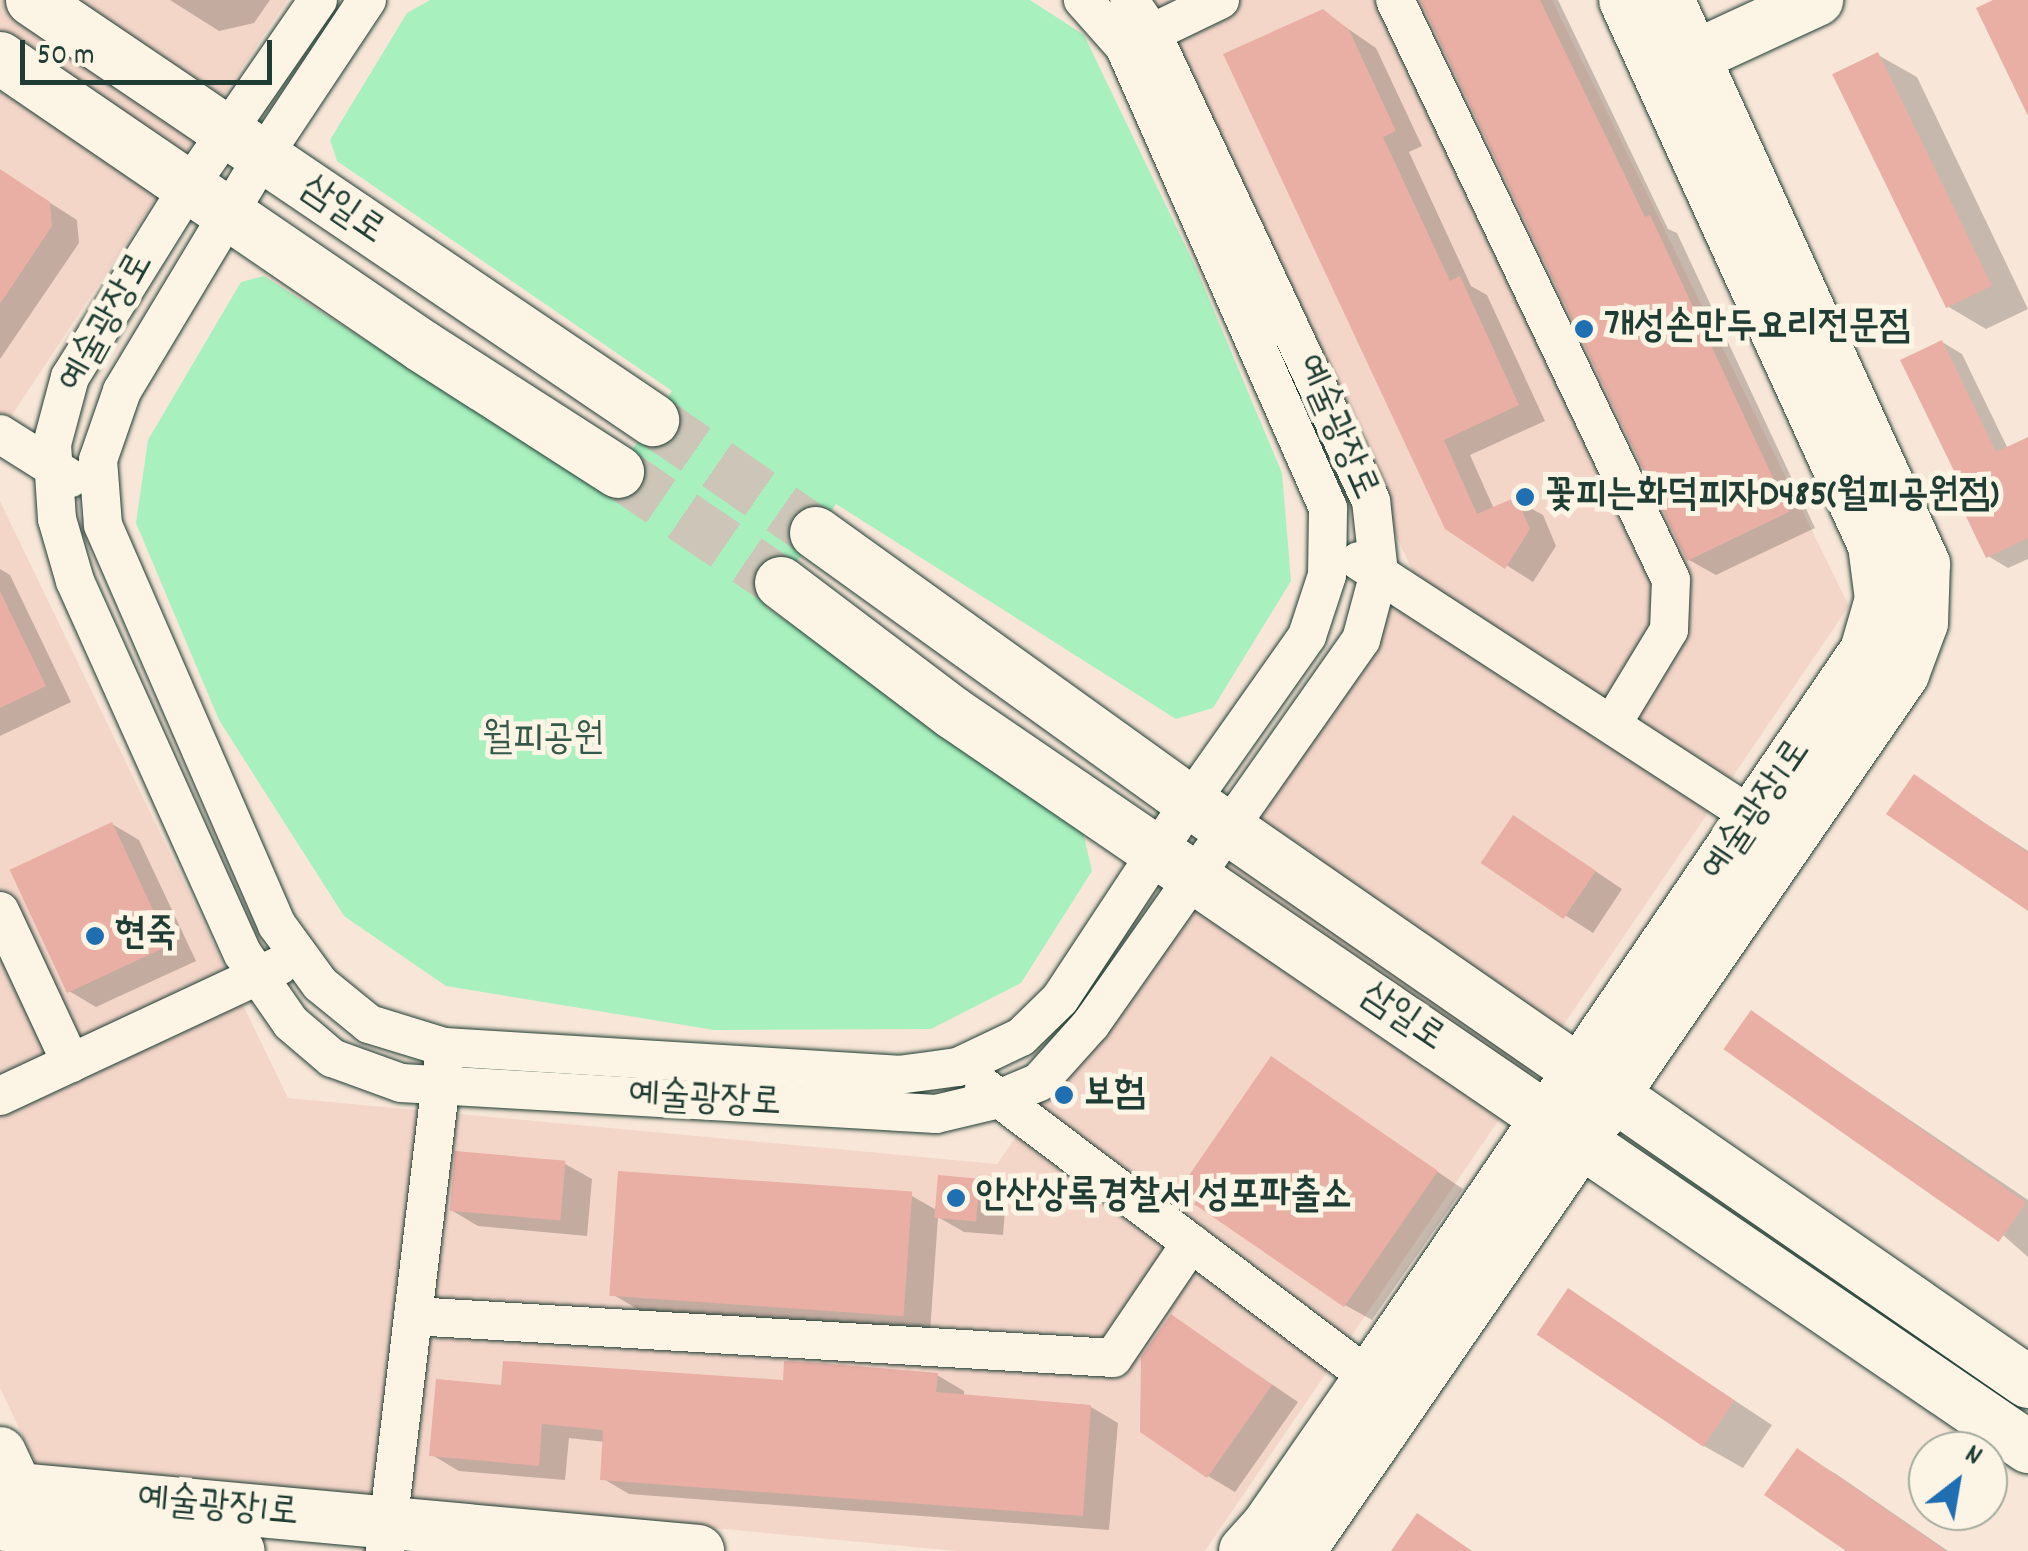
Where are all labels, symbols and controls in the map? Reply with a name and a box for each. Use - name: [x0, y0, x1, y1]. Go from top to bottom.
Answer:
- scale bar: [25, 20, 278, 82]
- text: 50 m: [37, 36, 95, 79]
- street label: 삼일로: [291, 166, 393, 256]
- street label: 예술광장로: [51, 245, 165, 401]
- place label: 개성손만두요리전문점: [1604, 306, 1910, 352]
- marker: 개성손만두요리전문점: [1573, 318, 1595, 340]
- street label: 예술광장로: [1283, 349, 1387, 507]
- place label: 꽃피는화덕피자D485(월피공원점): [1545, 474, 1999, 520]
- marker: 꽃피는화덕피자D485(월피공원점): [1514, 486, 1536, 508]
- park label: 월피공원: [482, 718, 604, 764]
- street label: 예술광장1로: [1694, 731, 1822, 891]
- place label: 현죽: [115, 913, 176, 959]
- marker: 현죽: [84, 925, 106, 947]
- street label: 삼일로: [1351, 973, 1453, 1063]
- place label: 보험: [1084, 1072, 1145, 1118]
- street label: 예술광장로: [627, 1074, 783, 1128]
- marker: 보험: [1053, 1084, 1075, 1106]
- place label: 안산상록경찰서 성포파출소: [976, 1175, 1352, 1221]
- marker: 안산상록경찰서 성포파출소: [945, 1187, 967, 1209]
- north arrow: [1908, 1431, 2008, 1531]
- text: N: [1956, 1436, 1989, 1478]
- street label: 예술광장1로: [136, 1478, 300, 1538]

